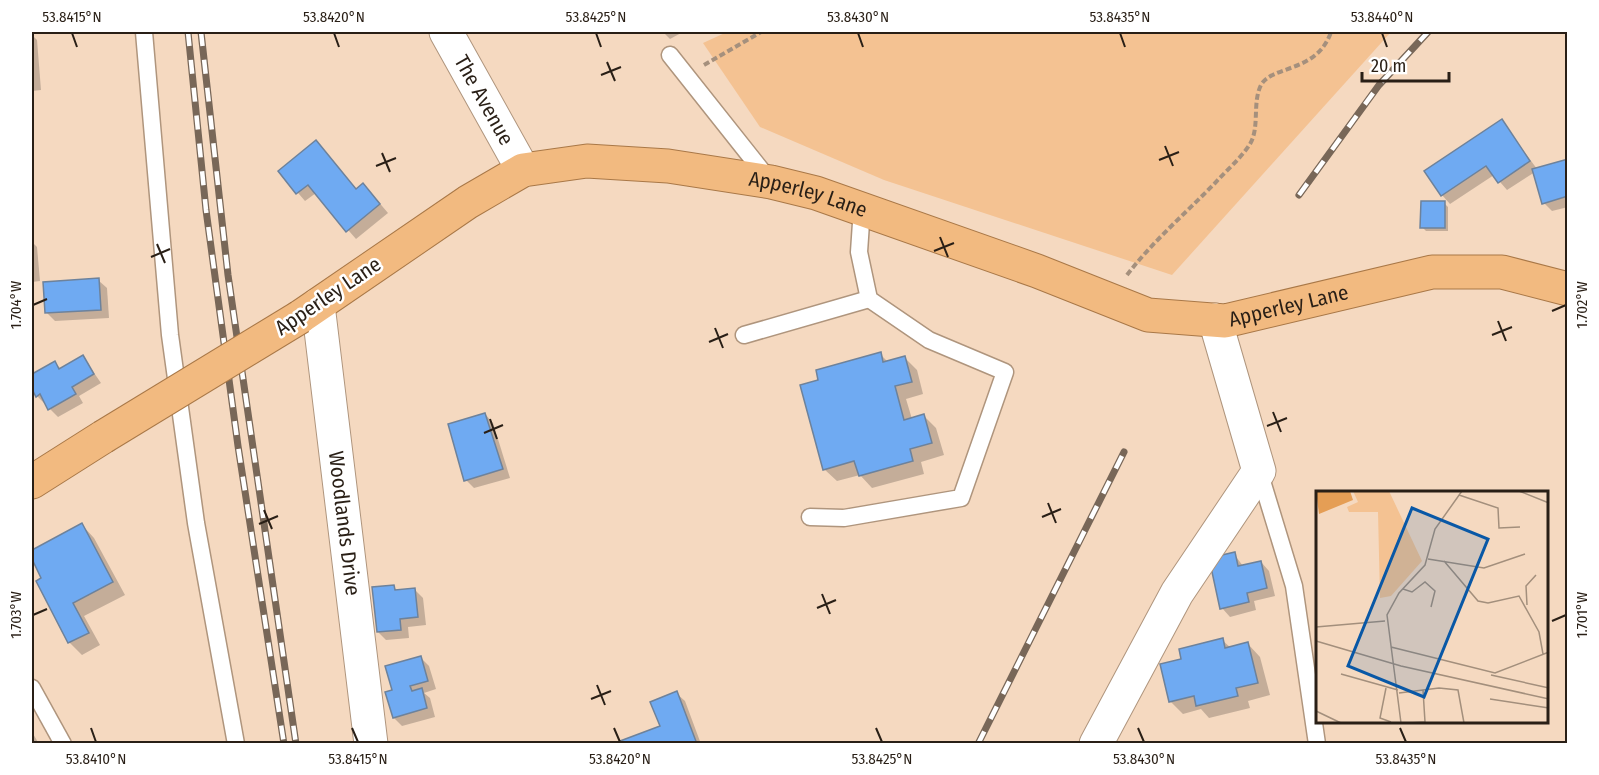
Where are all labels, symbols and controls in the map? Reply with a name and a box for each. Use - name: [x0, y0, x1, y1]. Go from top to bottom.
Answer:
- text: 53.8415°N: [42, 8, 102, 26]
- text: 53.8420°N: [303, 8, 365, 26]
- text: 53.8425°N: [566, 8, 626, 26]
- text: 53.8430°N: [827, 8, 889, 26]
- text: 53.8435°N: [1090, 8, 1150, 26]
- text: 53.8440°N: [1351, 8, 1413, 26]
- scale bar: [1362, 45, 1449, 83]
- street label: The Avenue: [448, 50, 520, 150]
- text: 20 m: [1371, 55, 1406, 77]
- street label: Apperley Lane: [747, 166, 871, 223]
- street label: Apperley Lane: [270, 251, 386, 341]
- street label: Apperley Lane: [1226, 279, 1351, 333]
- text: 1.704°W: [7, 281, 25, 329]
- text: 1.702°W: [1573, 281, 1591, 329]
- street label: Woodlands Drive: [323, 450, 366, 597]
- inset map: [1316, 491, 1548, 724]
- text: 1.703°W: [7, 591, 25, 639]
- text: 1.701°W: [1573, 592, 1591, 638]
- text: 53.8410°N: [66, 750, 126, 768]
- text: 53.8415°N: [328, 750, 388, 768]
- text: 53.8420°N: [589, 750, 651, 768]
- text: 53.8425°N: [852, 750, 912, 768]
- text: 53.8430°N: [1113, 750, 1175, 768]
- text: 53.8435°N: [1376, 750, 1436, 768]

